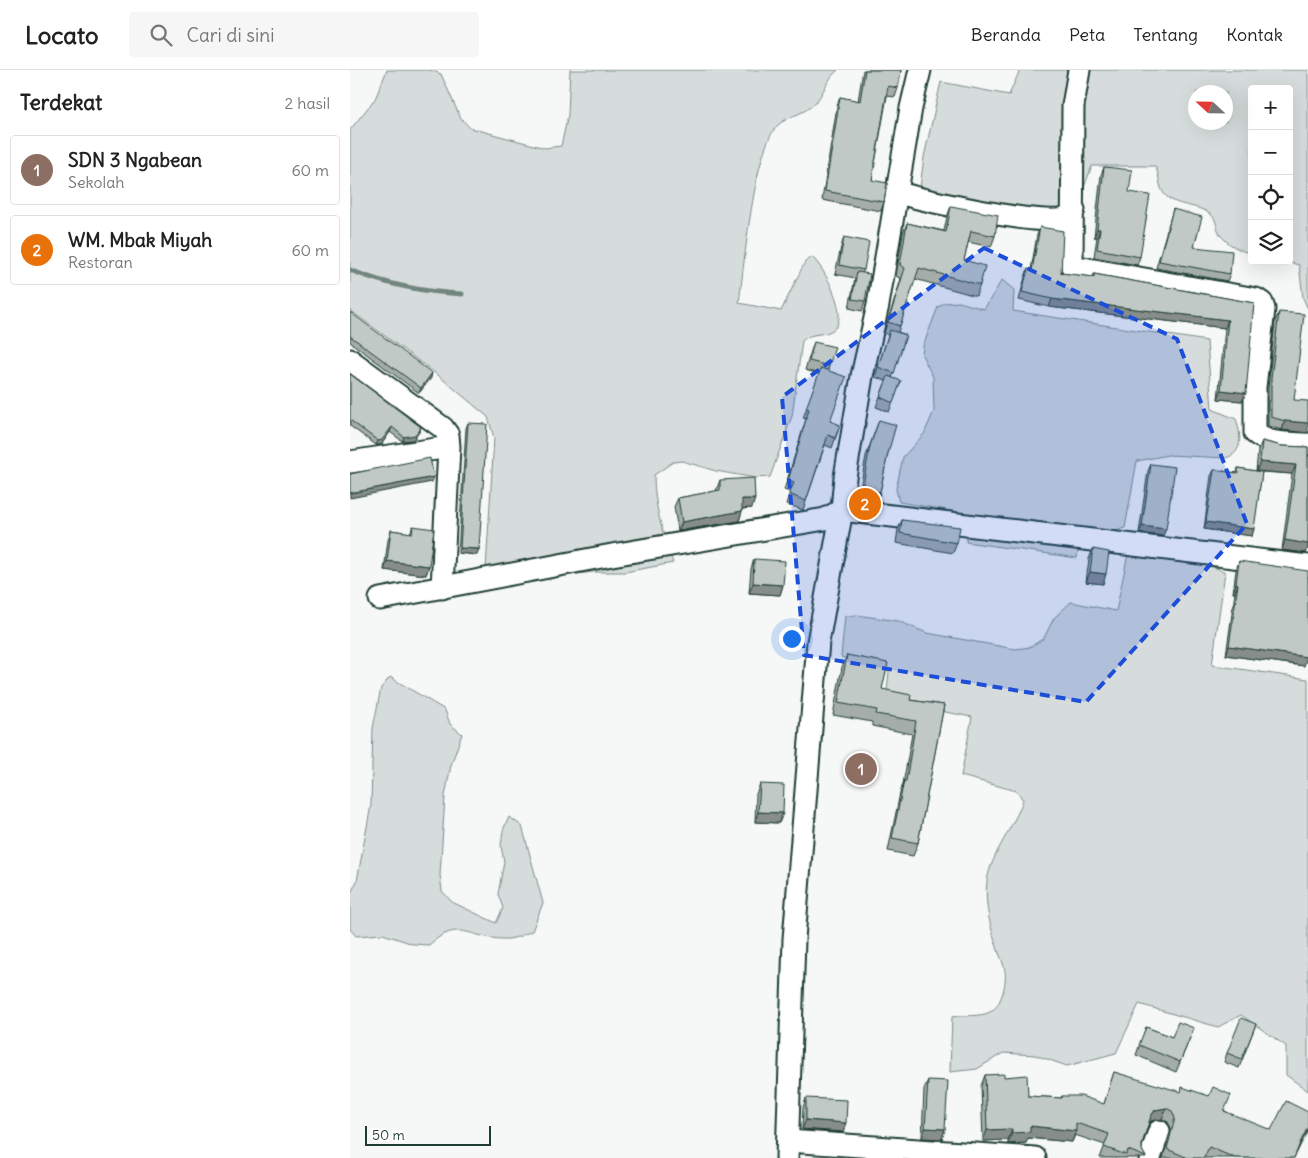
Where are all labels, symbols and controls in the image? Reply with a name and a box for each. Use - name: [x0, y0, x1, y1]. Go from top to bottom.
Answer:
- search box: [129, 12, 479, 57]
- text: Locato: [25, 20, 99, 50]
- icon: search: [147, 21, 175, 49]
- text: Cari di sini: [187, 23, 274, 47]
- text: Beranda: [971, 23, 1041, 46]
- text: Peta: [1069, 23, 1105, 46]
- text: Tentang: [1133, 23, 1198, 46]
- text: Kontak: [1226, 23, 1283, 46]
- north arrow: [1188, 85, 1233, 130]
- map controls: [1248, 85, 1293, 265]
- button: +: [1248, 85, 1293, 130]
- text: Terdekat: [20, 89, 102, 116]
- text: 2 hasil: [285, 93, 330, 113]
- button: −: [1248, 130, 1293, 175]
- text: SDN 3 Ngabean: [68, 148, 202, 172]
- text: 1: [34, 160, 40, 180]
- text: 60 m: [291, 160, 329, 180]
- text: Sekolah: [68, 172, 125, 192]
- button: locate: [1248, 175, 1293, 220]
- button: layers: [1248, 220, 1293, 265]
- text: WM. Mbak Miyah: [68, 228, 212, 252]
- text: 2: [33, 240, 41, 260]
- text: 60 m: [291, 240, 329, 260]
- text: Restoran: [68, 252, 133, 272]
- pin: 2: [849, 485, 881, 523]
- your location: [779, 626, 805, 652]
- pin: 1: [845, 750, 877, 788]
- scale bar: [365, 1123, 491, 1146]
- text: 50 m: [372, 1126, 405, 1144]

